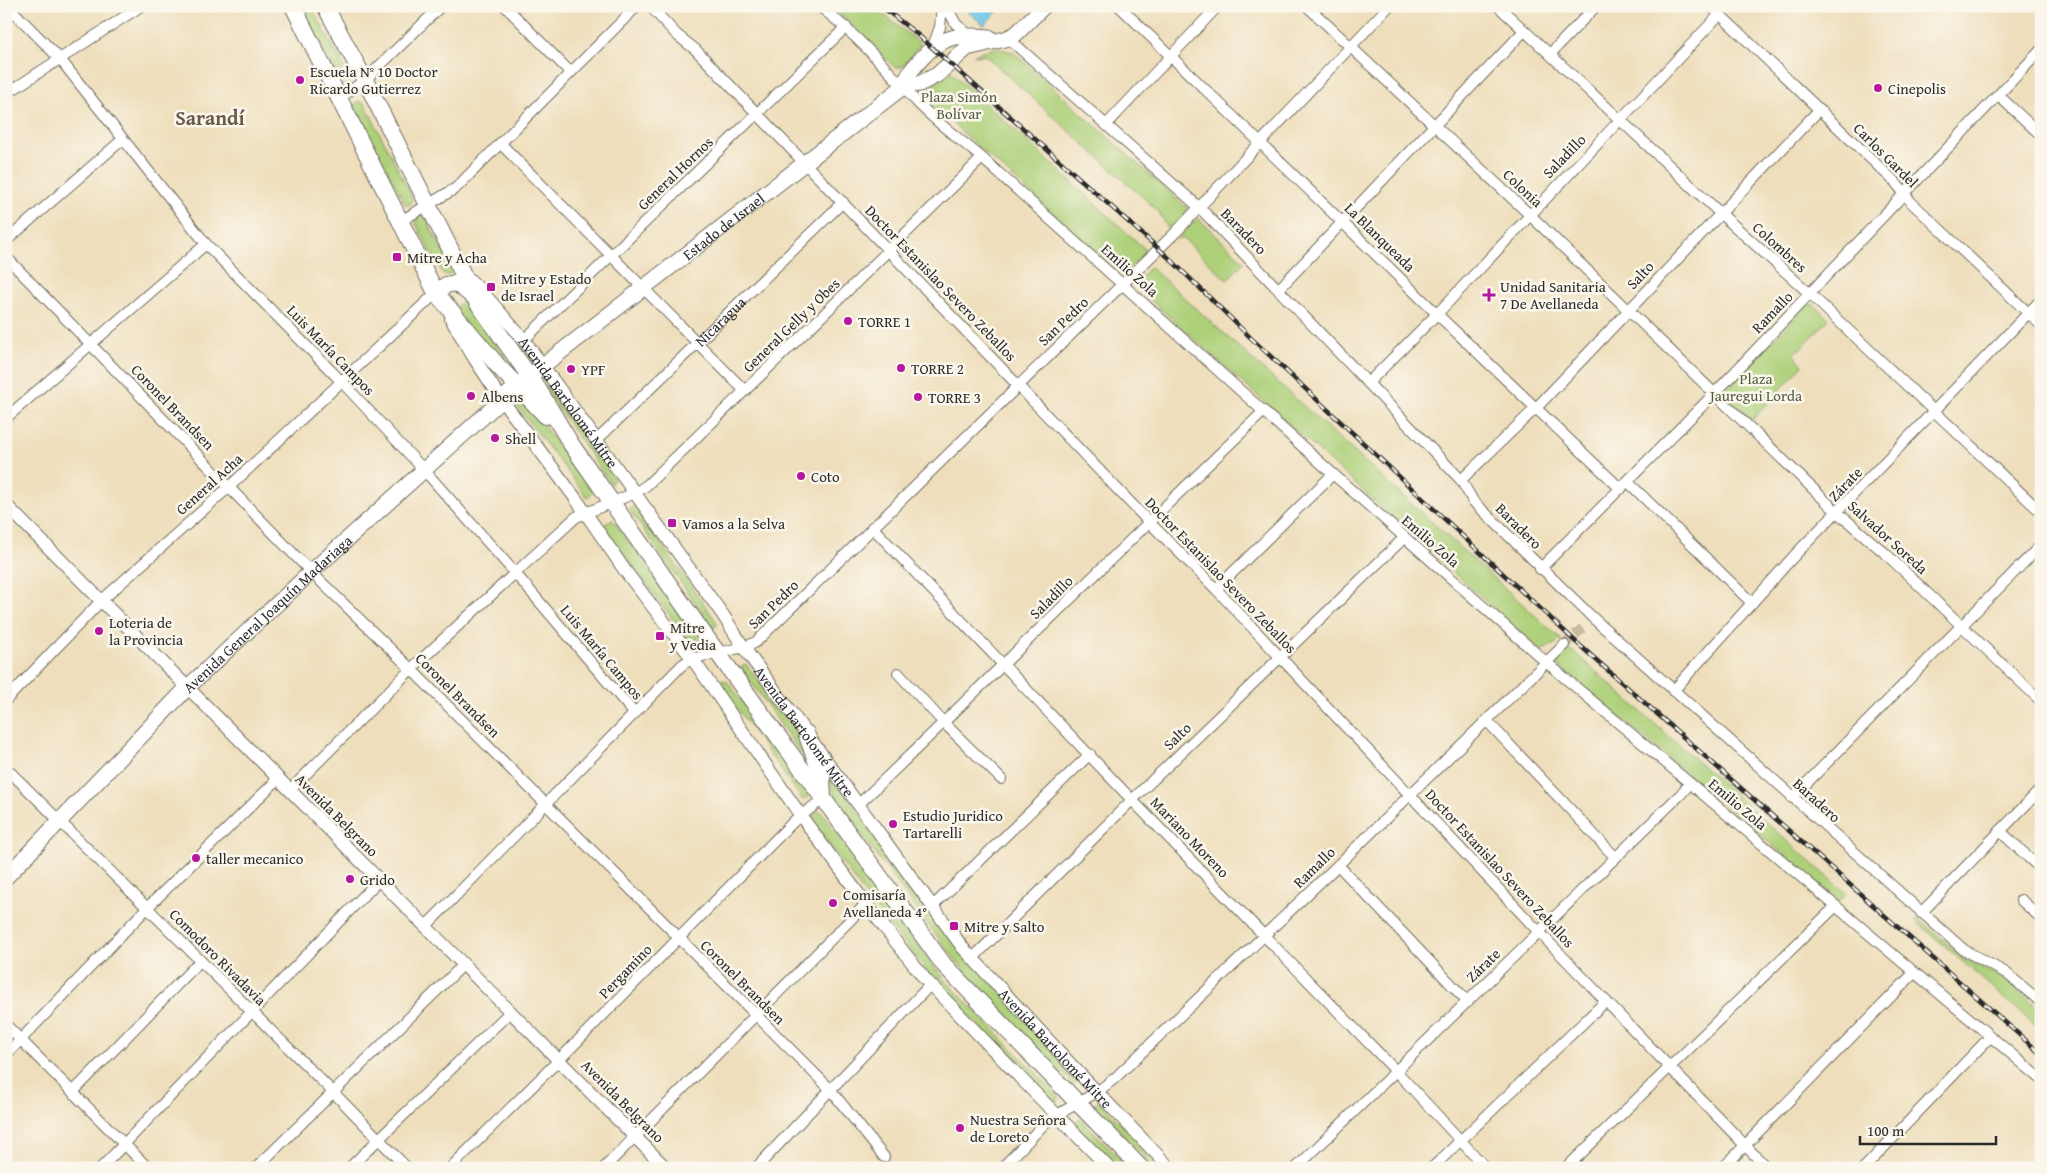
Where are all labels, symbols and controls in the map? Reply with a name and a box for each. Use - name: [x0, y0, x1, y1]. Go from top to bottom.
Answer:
- place label: Escuela Nº 10 Doctor Ricardo Gutierrez: [310, 61, 438, 99]
- marker: Escuela Nº 10 Doctor Ricardo Gutierrez: [294, 74, 306, 86]
- place label: Cinepolis: [1888, 78, 1946, 99]
- marker: Cinepolis: [1872, 82, 1884, 94]
- park label: Plaza Simón Bolívar: [921, 86, 998, 124]
- district label: Sarandí: [175, 103, 246, 132]
- street label: Carlos Gardel: [1849, 118, 1923, 192]
- street label: Saladillo: [1538, 129, 1591, 183]
- street label: General Hornos: [633, 131, 717, 215]
- street label: Colonia: [1499, 164, 1547, 212]
- street label: Estado de Israel: [678, 188, 768, 264]
- street label: La Blanqueada: [1340, 198, 1420, 276]
- street label: Doctor Estanislao Severo Zeballos: [861, 200, 1021, 366]
- street label: Baradero: [1217, 203, 1272, 259]
- street label: Colombres: [1748, 217, 1812, 277]
- street label: Emilio Zola: [1097, 239, 1163, 301]
- place label: Mitre y Acha: [407, 247, 487, 268]
- marker: Mitre y Acha: [391, 251, 403, 263]
- street label: Salto: [1622, 256, 1659, 294]
- place label: Mitre y Estado de Israel: [501, 268, 592, 306]
- street label: General Gelly y Obes: [738, 273, 844, 377]
- place label: Unidad Sanitaria 7 De Avellaneda: [1500, 276, 1606, 314]
- marker: Mitre y Estado de Israel: [485, 281, 497, 293]
- street label: Ramallo: [1747, 286, 1798, 338]
- marker: Unidad Sanitaria 7 De Avellaneda: [1482, 288, 1496, 302]
- street label: Nicaragua: [690, 291, 750, 351]
- street label: San Pedro: [1033, 291, 1093, 350]
- street label: Luis María Campos: [282, 300, 380, 400]
- place label: TORRE 1: [858, 311, 911, 332]
- marker: TORRE 1: [842, 315, 854, 327]
- street label: Avenida Bartolomé Mitre: [514, 332, 624, 472]
- place label: TORRE 2: [911, 358, 964, 379]
- street label: Coronel Brandsen: [127, 359, 220, 455]
- place label: YPF: [581, 359, 605, 380]
- marker: TORRE 2: [895, 362, 907, 374]
- marker: YPF: [565, 363, 577, 375]
- park label: Plaza Jauregui Lorda: [1708, 368, 1802, 406]
- place label: Albens: [481, 386, 524, 407]
- place label: TORRE 3: [928, 387, 981, 408]
- marker: Albens: [465, 390, 477, 402]
- marker: TORRE 3: [912, 391, 924, 403]
- place label: Shell: [505, 428, 536, 449]
- marker: Shell: [489, 432, 501, 444]
- street label: General Acha: [171, 448, 247, 520]
- street label: Zárate: [1823, 462, 1867, 506]
- place label: Coto: [811, 466, 840, 487]
- marker: Coto: [795, 470, 807, 482]
- street label: Doctor Estanislao Severo Zeballos: [1141, 492, 1301, 658]
- street label: Salvador Soreda: [1843, 495, 1933, 579]
- street label: Baradero: [1491, 498, 1547, 554]
- street label: Emilio Zola: [1398, 510, 1464, 572]
- place label: Vamos a la Selva: [682, 513, 785, 534]
- marker: Vamos a la Selva: [666, 517, 678, 529]
- street label: Avenida General Joaquín Madariaga: [178, 530, 356, 697]
- street label: Saladillo: [1024, 570, 1078, 624]
- street label: San Pedro: [743, 574, 803, 633]
- street label: Luis María Campos: [556, 600, 648, 704]
- place label: Loteria de la Provincia: [109, 612, 183, 650]
- place label: Mitre y Vedia: [669, 617, 716, 655]
- marker: Loteria de la Provincia: [93, 625, 105, 637]
- marker: Mitre y Vedia: [654, 630, 666, 642]
- street label: Coronel Brandsen: [411, 648, 505, 742]
- street label: Avenida Bartolomé Mitre: [750, 661, 860, 801]
- street label: Salto: [1158, 717, 1196, 755]
- street label: Avenida Belgrano: [291, 769, 384, 862]
- street label: Emilio Zola: [1704, 773, 1772, 835]
- street label: Baradero: [1789, 773, 1846, 827]
- street label: Doctor Estanislao Severo Zeballos: [1421, 784, 1579, 952]
- street label: Mariano Moreno: [1146, 792, 1234, 882]
- place label: Estudio Juridico Tartarelli: [903, 805, 1003, 843]
- marker: Estudio Juridico Tartarelli: [887, 818, 899, 830]
- street label: Ramallo: [1288, 841, 1340, 892]
- place label: taller mecanico: [206, 848, 304, 869]
- marker: taller mecanico: [190, 852, 202, 864]
- place label: Grido: [360, 869, 395, 890]
- marker: Grido: [344, 873, 356, 885]
- place label: Comisaría Avellaneda 4°: [843, 884, 927, 922]
- marker: Comisaría Avellaneda 4°: [827, 897, 839, 909]
- street label: Comodoro Rivadavia: [165, 904, 271, 1010]
- place label: Mitre y Salto: [964, 916, 1045, 937]
- marker: Mitre y Salto: [948, 920, 960, 932]
- street label: Coronel Brandsen: [696, 935, 790, 1029]
- street label: Pergamino: [594, 939, 657, 1003]
- street label: Zárate: [1461, 943, 1505, 987]
- street label: Avenida Bartolomé Mitre: [994, 983, 1117, 1113]
- street label: Avenida Belgrano: [577, 1055, 670, 1148]
- place label: Nuestra Señora de Loreto: [970, 1109, 1066, 1147]
- scale bar: [1860, 1114, 1996, 1146]
- text: 100 m: [1867, 1120, 1905, 1141]
- marker: Nuestra Señora de Loreto: [954, 1122, 966, 1134]

